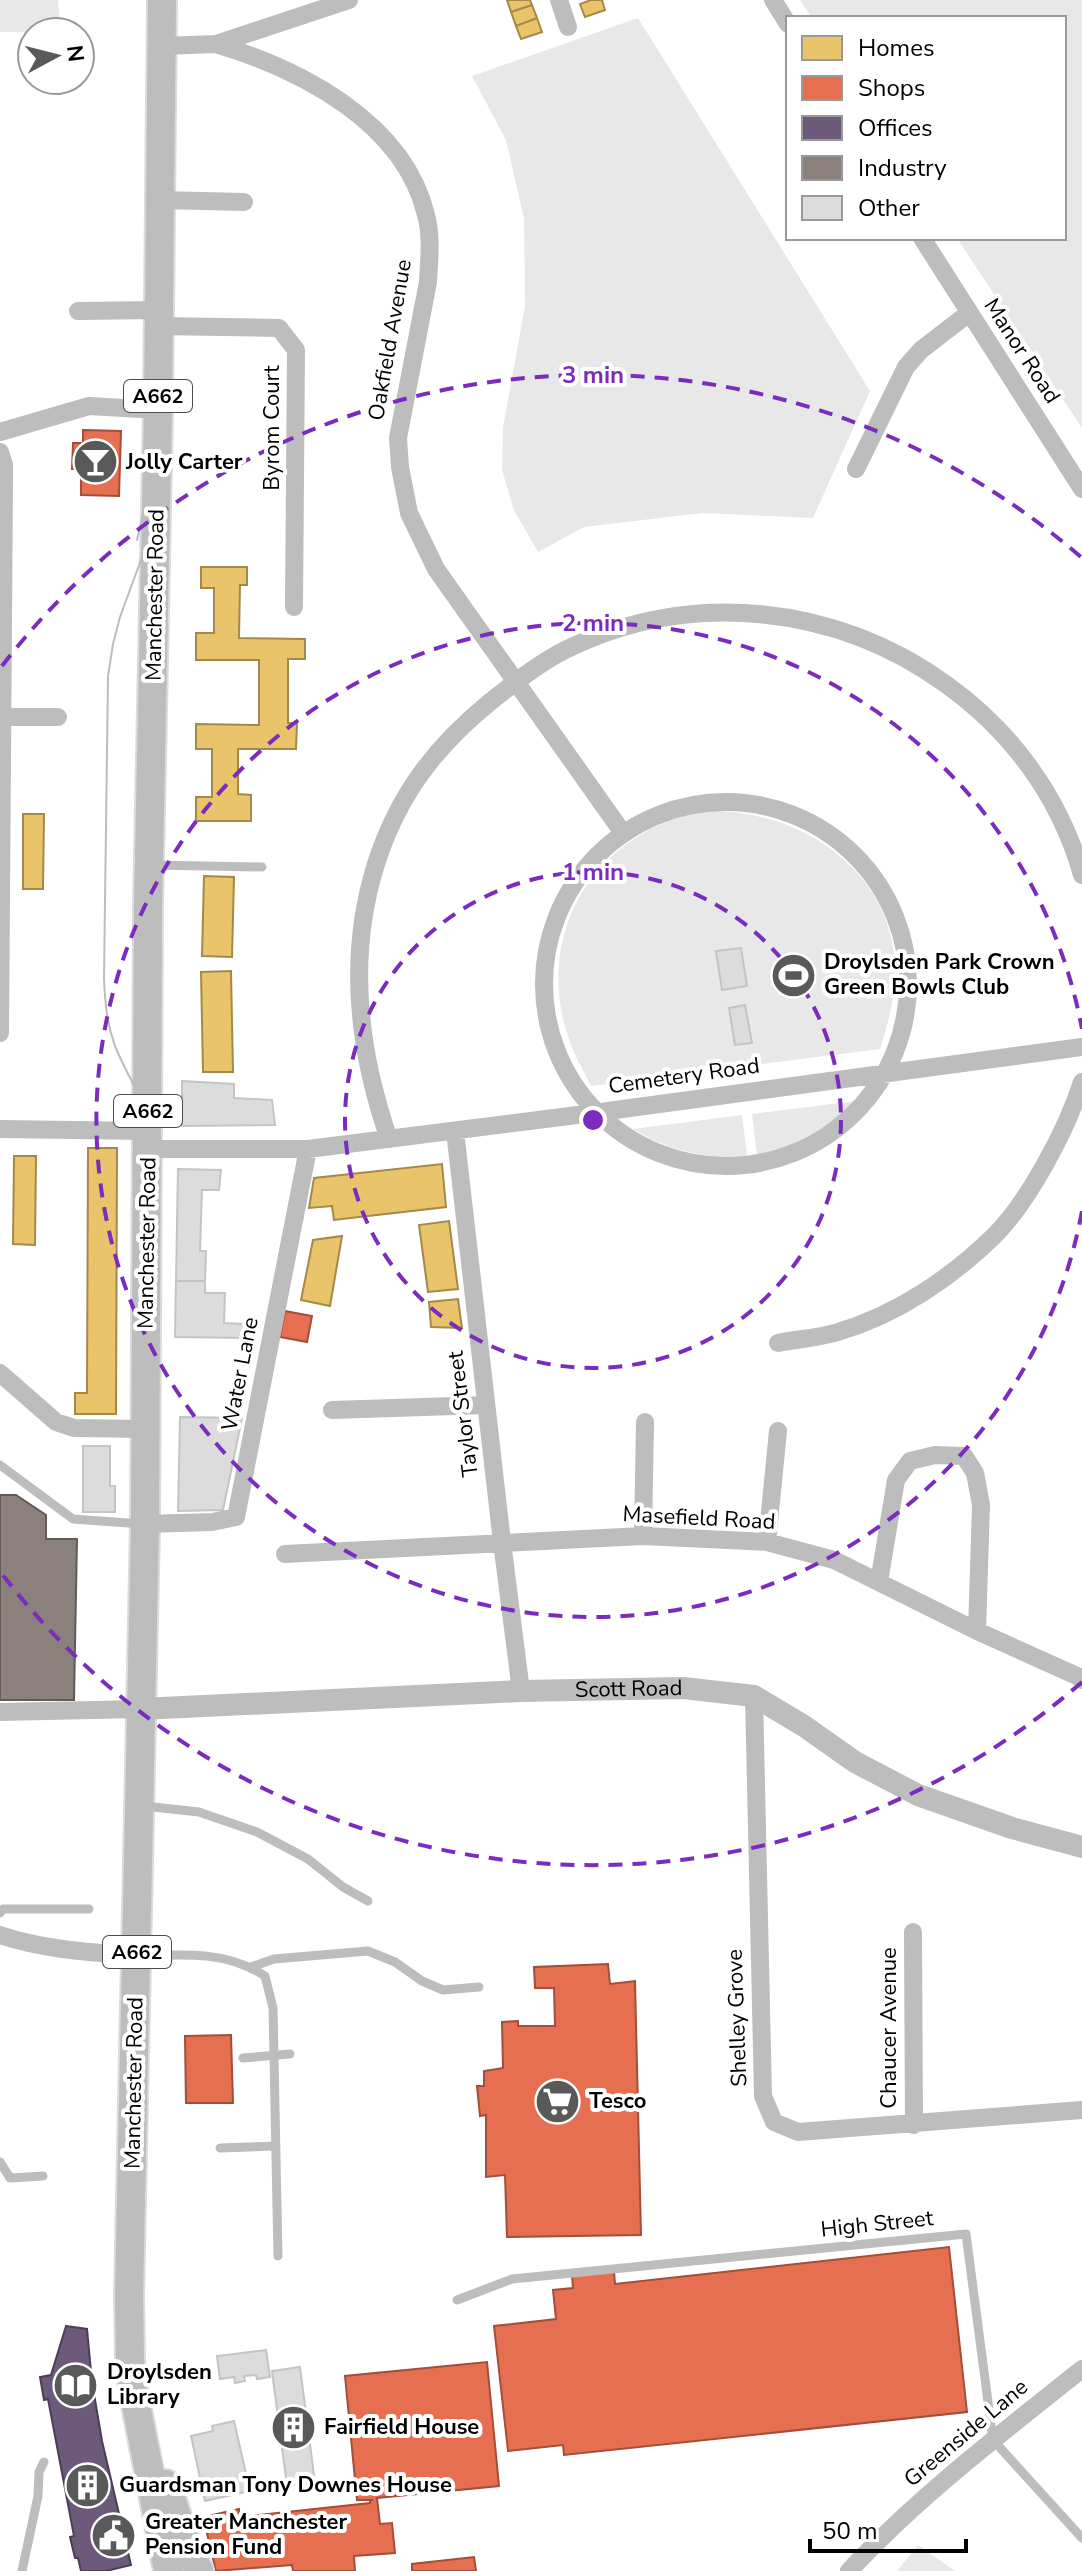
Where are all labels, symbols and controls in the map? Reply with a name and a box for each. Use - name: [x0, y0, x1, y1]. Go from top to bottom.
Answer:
- north arrow: [16, 16, 96, 96]
- legend: [786, 16, 1066, 240]
- text: Homes: [858, 32, 934, 64]
- text: N: [59, 44, 91, 64]
- text: Shops: [858, 72, 925, 104]
- text: Offices: [858, 112, 933, 144]
- text: Industry: [858, 152, 947, 184]
- text: Other: [858, 192, 920, 224]
- street label: Oakfield Avenue: [361, 257, 419, 423]
- street label: Manor Road: [977, 293, 1067, 409]
- text: 3 min: [562, 359, 624, 391]
- street label: Byrom Court: [257, 365, 287, 491]
- road number: A662: [124, 380, 192, 412]
- bar icon: Jolly Carter: [71, 438, 119, 486]
- place label: Jolly Carter: [125, 447, 243, 477]
- street label: Manchester Road: [139, 509, 171, 681]
- text: 2 min: [562, 607, 624, 639]
- text: 1 min: [562, 856, 624, 888]
- place label: Droylsden Park Crown Green Bowls Club: [824, 947, 1055, 1002]
- sports icon: Droylsden Park Crown Green Bowls Club: [769, 951, 817, 999]
- street label: Cemetery Road: [607, 1051, 761, 1101]
- road number: A662: [114, 1095, 182, 1127]
- centre of rings: [579, 1106, 607, 1134]
- street label: Manchester Road: [131, 1157, 163, 1329]
- street label: Water Lane: [214, 1315, 266, 1433]
- street label: Taylor Street: [440, 1349, 486, 1479]
- street label: Masefield Road: [622, 1499, 776, 1537]
- street label: Scott Road: [574, 1673, 683, 1705]
- road number: A662: [103, 1936, 171, 1968]
- street label: Chaucer Avenue: [874, 1947, 904, 2109]
- street label: Shelley Grove: [720, 1949, 754, 2087]
- street label: Manchester Road: [118, 1997, 150, 2169]
- supermarket icon: Tesco: [534, 2077, 582, 2125]
- place label: Tesco: [589, 2086, 646, 2116]
- street label: High Street: [819, 2203, 935, 2245]
- place label: Droylsden Library: [107, 2357, 212, 2412]
- library icon: Droylsden Library: [52, 2361, 100, 2409]
- street label: Greenside Lane: [898, 2372, 1034, 2494]
- building icon: Fairfield House: [269, 2403, 317, 2451]
- place label: Fairfield House: [324, 2412, 479, 2442]
- building icon: Guardsman Tony Downes House: [64, 2461, 112, 2509]
- place label: Guardsman Tony Downes House: [119, 2470, 452, 2500]
- scale bar: [810, 2503, 966, 2553]
- place label: Greater Manchester Pension Fund: [145, 2507, 347, 2562]
- public building icon: Greater Manchester Pension Fund: [90, 2511, 138, 2559]
- text: 50 m: [822, 2515, 878, 2547]

